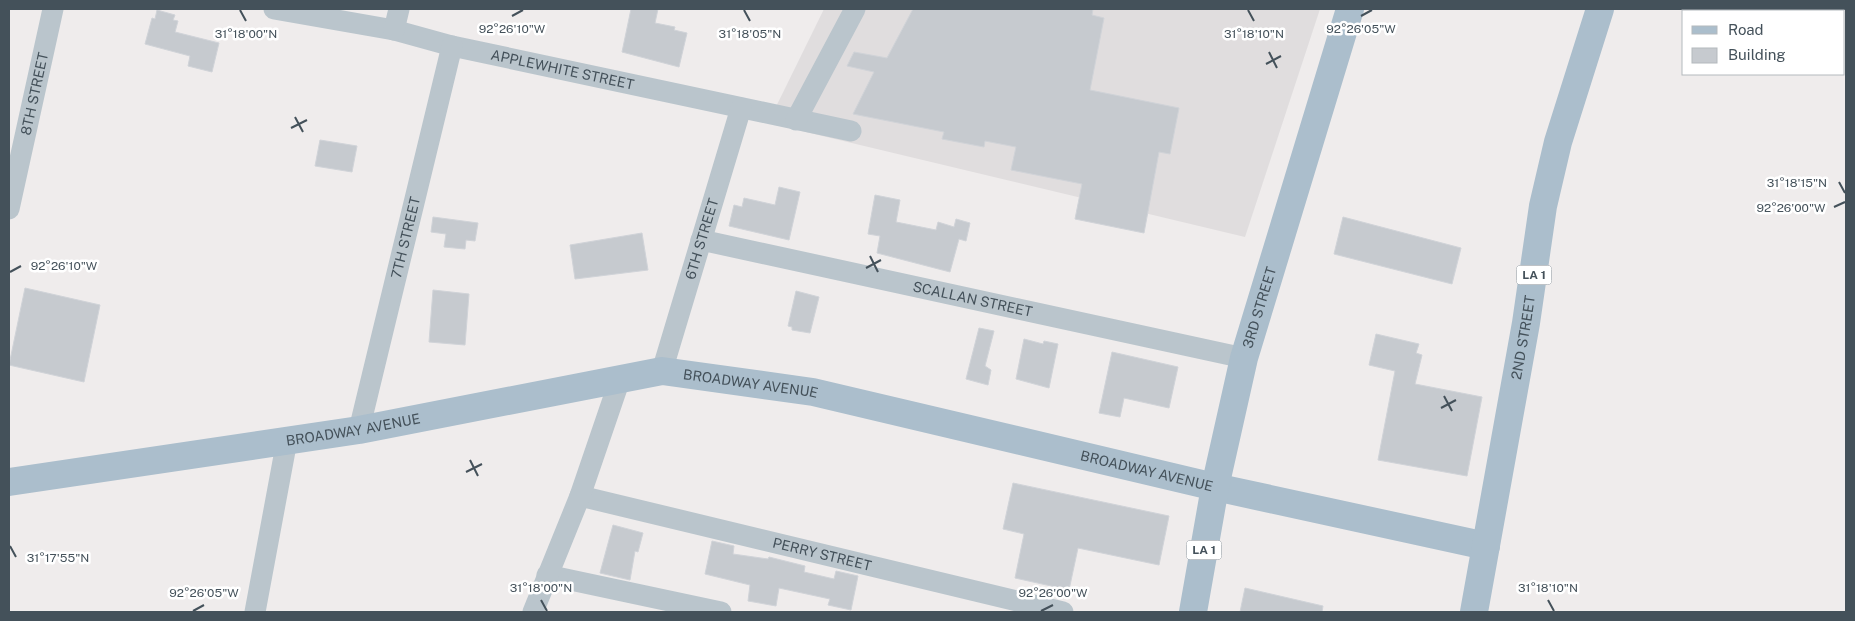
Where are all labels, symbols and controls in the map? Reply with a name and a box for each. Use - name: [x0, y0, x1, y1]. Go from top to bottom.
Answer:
- legend: [1682, 10, 1845, 75]
- text: Road: [1728, 21, 1764, 38]
- text: 92°26'10"W: [479, 22, 546, 36]
- text: 92°26'05"W: [1326, 22, 1396, 36]
- text: 31°18'00"N: [215, 27, 277, 41]
- text: 31°18'05"N: [719, 27, 781, 41]
- text: 31°18'10"N: [1224, 27, 1284, 41]
- text: Building: [1728, 46, 1786, 63]
- street label: APPLEWHITE STREET: [489, 47, 636, 93]
- street label: 8TH STREET: [17, 51, 51, 137]
- text: 31°18'15"N: [1767, 176, 1827, 190]
- street label: 7TH STREET: [388, 195, 423, 280]
- street label: 6TH STREET: [682, 196, 721, 281]
- text: 92°26'00"W: [1757, 201, 1826, 215]
- text: 92°26'10"W: [31, 259, 98, 273]
- street label: 3RD STREET: [1239, 265, 1279, 350]
- road number: LA 1: [1516, 266, 1552, 284]
- street label: SCALLAN STREET: [911, 278, 1034, 320]
- street label: 2ND STREET: [1508, 294, 1538, 381]
- street label: BROADWAY AVENUE: [682, 366, 820, 401]
- street label: BROADWAY AVENUE: [285, 410, 422, 449]
- street label: BROADWAY AVENUE: [1079, 447, 1215, 494]
- street label: PERRY STREET: [771, 535, 873, 574]
- road number: LA 1: [1186, 540, 1222, 560]
- text: 31°17'55"N: [27, 551, 89, 565]
- text: 31°18'00"N: [510, 581, 572, 595]
- text: 31°18'10"N: [1518, 581, 1578, 595]
- text: 92°26'05"W: [169, 586, 239, 600]
- text: 92°26'00"W: [1019, 586, 1088, 600]

